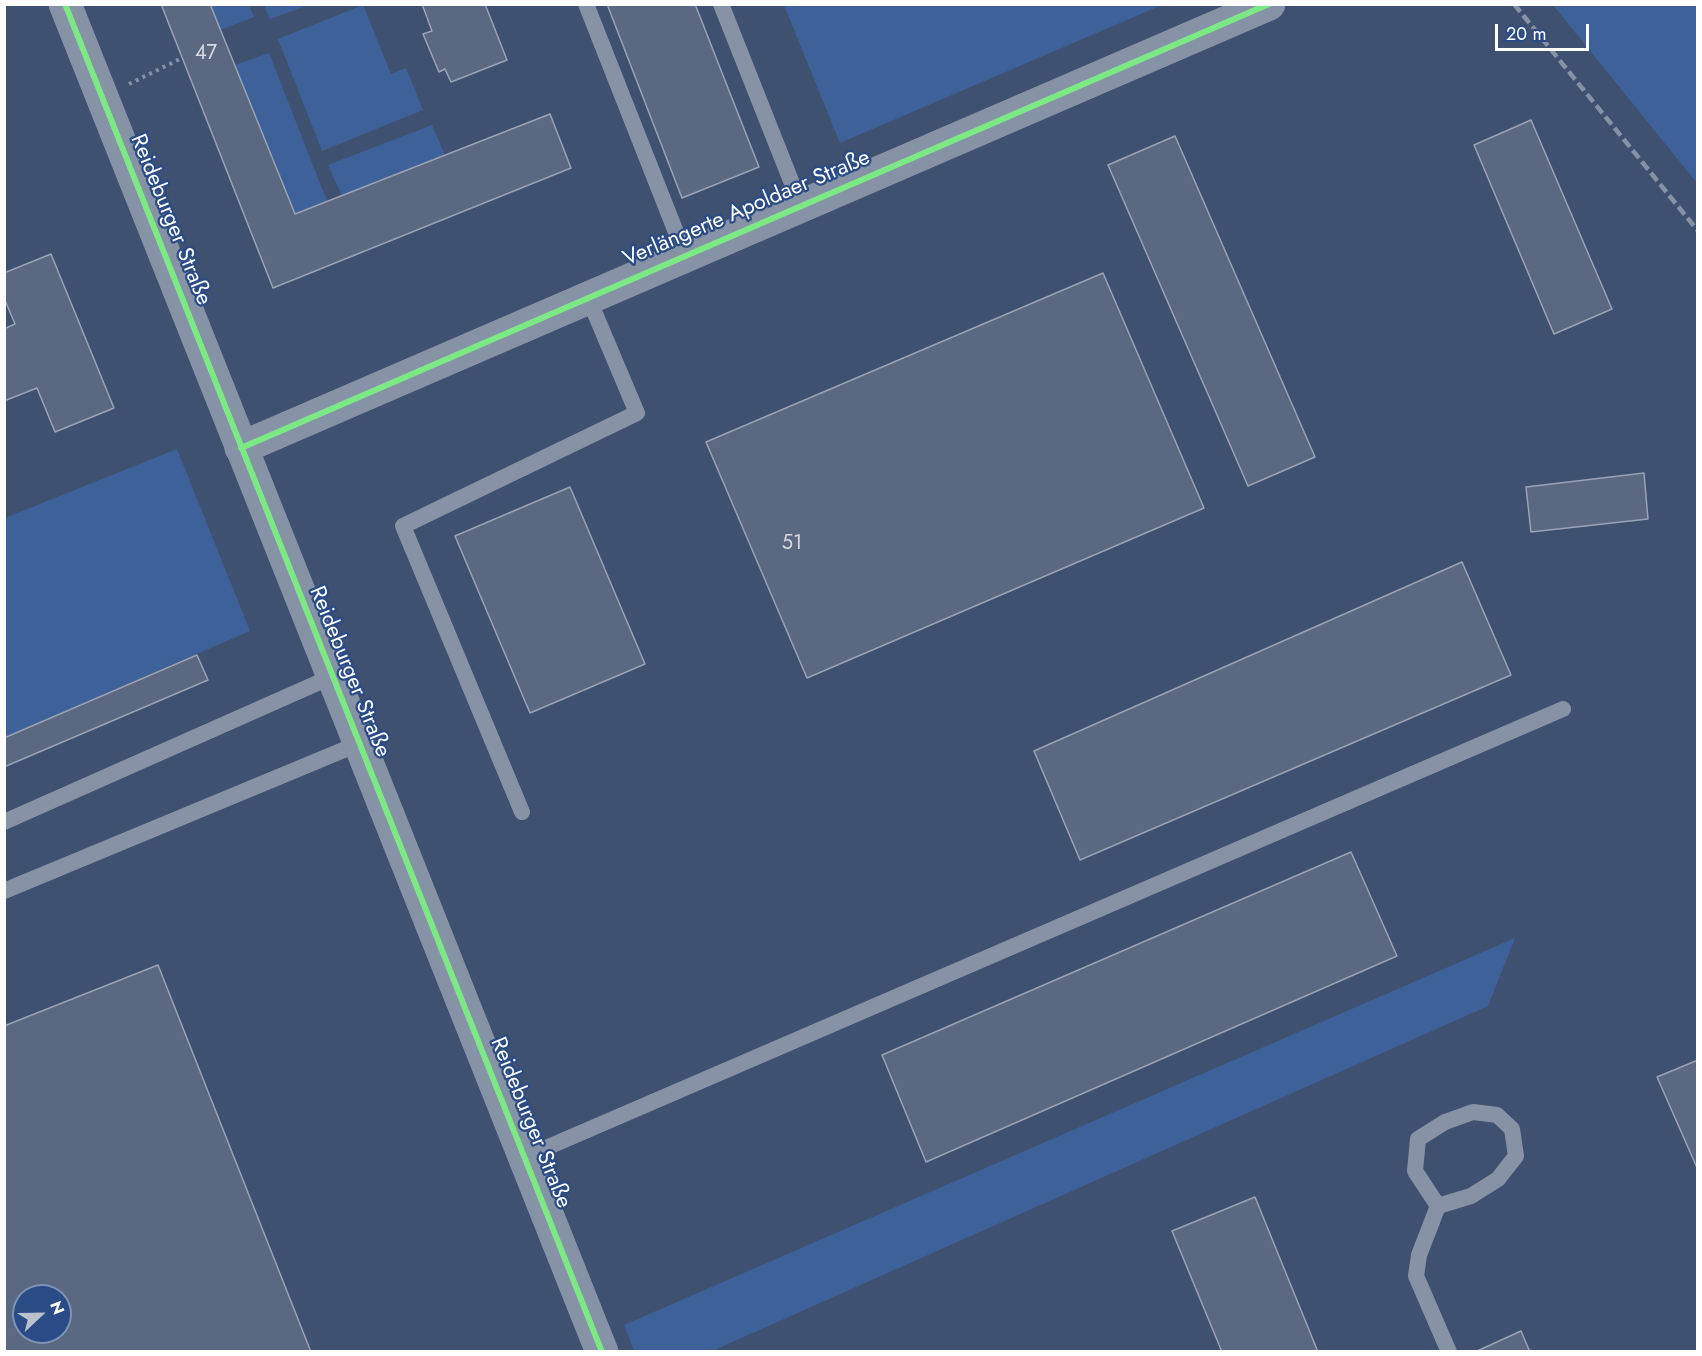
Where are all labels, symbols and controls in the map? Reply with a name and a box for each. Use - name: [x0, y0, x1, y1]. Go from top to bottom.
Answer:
- scale bar: [1498, 12, 1592, 50]
- text: 20 m: [1506, 21, 1546, 47]
- house number: 47: [195, 42, 217, 66]
- street label: Reideburger Straße: [124, 131, 216, 309]
- street label: Verlängerte Apoldaer Straße: [620, 145, 874, 273]
- house number: 51: [782, 532, 802, 556]
- street label: Reideburger Straße: [303, 583, 395, 761]
- street label: Reideburger Straße: [484, 1034, 576, 1212]
- north arrow: [12, 1284, 72, 1344]
- text: N: [44, 1298, 70, 1318]

